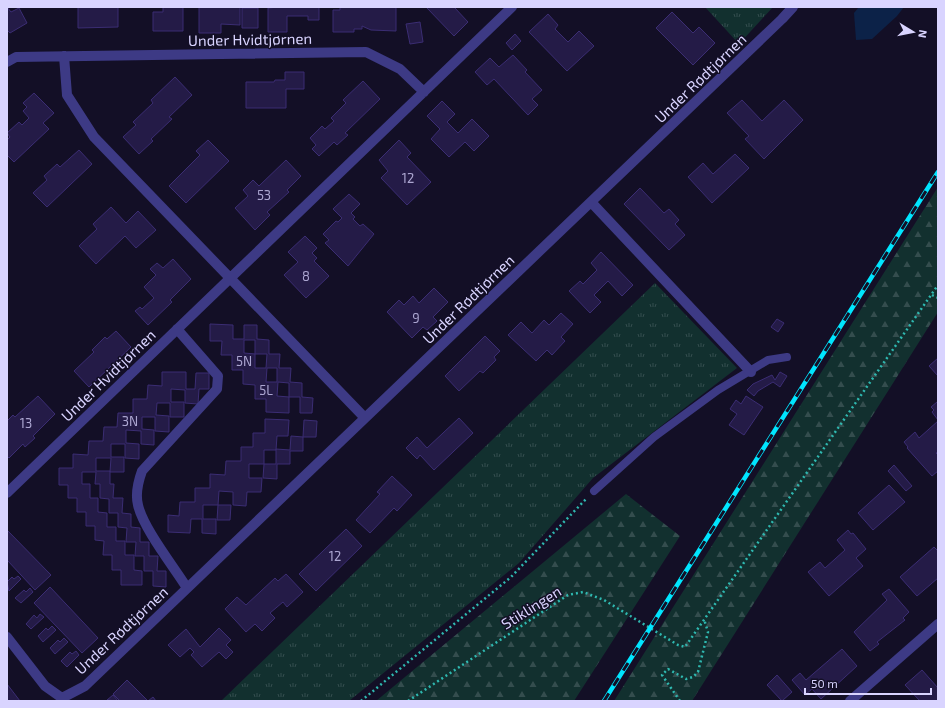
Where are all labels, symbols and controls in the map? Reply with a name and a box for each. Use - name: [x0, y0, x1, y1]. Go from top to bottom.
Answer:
- north arrow: [893, 12, 933, 52]
- street label: Under Hvidtjørnen: [188, 29, 312, 50]
- text: N: [916, 29, 930, 39]
- street label: Under Rødtjørnen: [650, 30, 750, 127]
- house number: 12: [402, 170, 414, 186]
- house number: 53: [257, 187, 271, 203]
- street label: Under Rødtjørnen: [418, 251, 518, 348]
- house number: 8: [302, 268, 310, 284]
- house number: 9: [412, 310, 420, 326]
- street label: Under Hvidtjørnen: [57, 325, 160, 425]
- house number: 5N: [236, 353, 252, 369]
- house number: 5L: [259, 382, 273, 398]
- house number: 3N: [122, 413, 138, 429]
- house number: 13: [20, 415, 32, 431]
- house number: 12: [329, 548, 341, 564]
- street label: Under Rødtjørnen: [71, 582, 172, 678]
- street label: Stiklingen: [498, 582, 564, 632]
- scale bar: [805, 670, 931, 696]
- text: 50 m: [811, 676, 838, 690]

